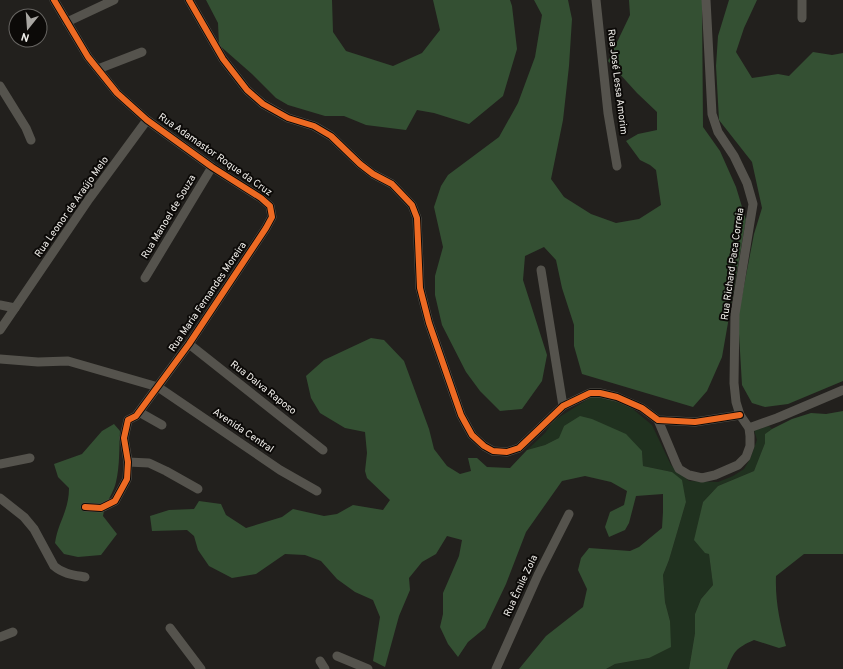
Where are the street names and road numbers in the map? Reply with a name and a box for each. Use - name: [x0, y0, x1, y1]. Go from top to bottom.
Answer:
- street label: Rua José Lessa Amorim: [604, 28, 630, 136]
- street label: Rua Adamastor Roque da Cruz: [155, 111, 275, 199]
- street label: Rua Leonor de Araújo Melo: [32, 154, 112, 260]
- street label: Rua Manoel de Souza: [139, 173, 199, 261]
- street label: Rua Richard Paca Correia: [719, 207, 747, 321]
- street label: Rua Maria Fernandes Moreira: [166, 239, 250, 355]
- street label: Rua Dalva Raposo: [227, 358, 299, 418]
- street label: Avenida Central: [210, 406, 276, 456]
- street label: Rua Êmile Zola: [501, 553, 541, 619]

